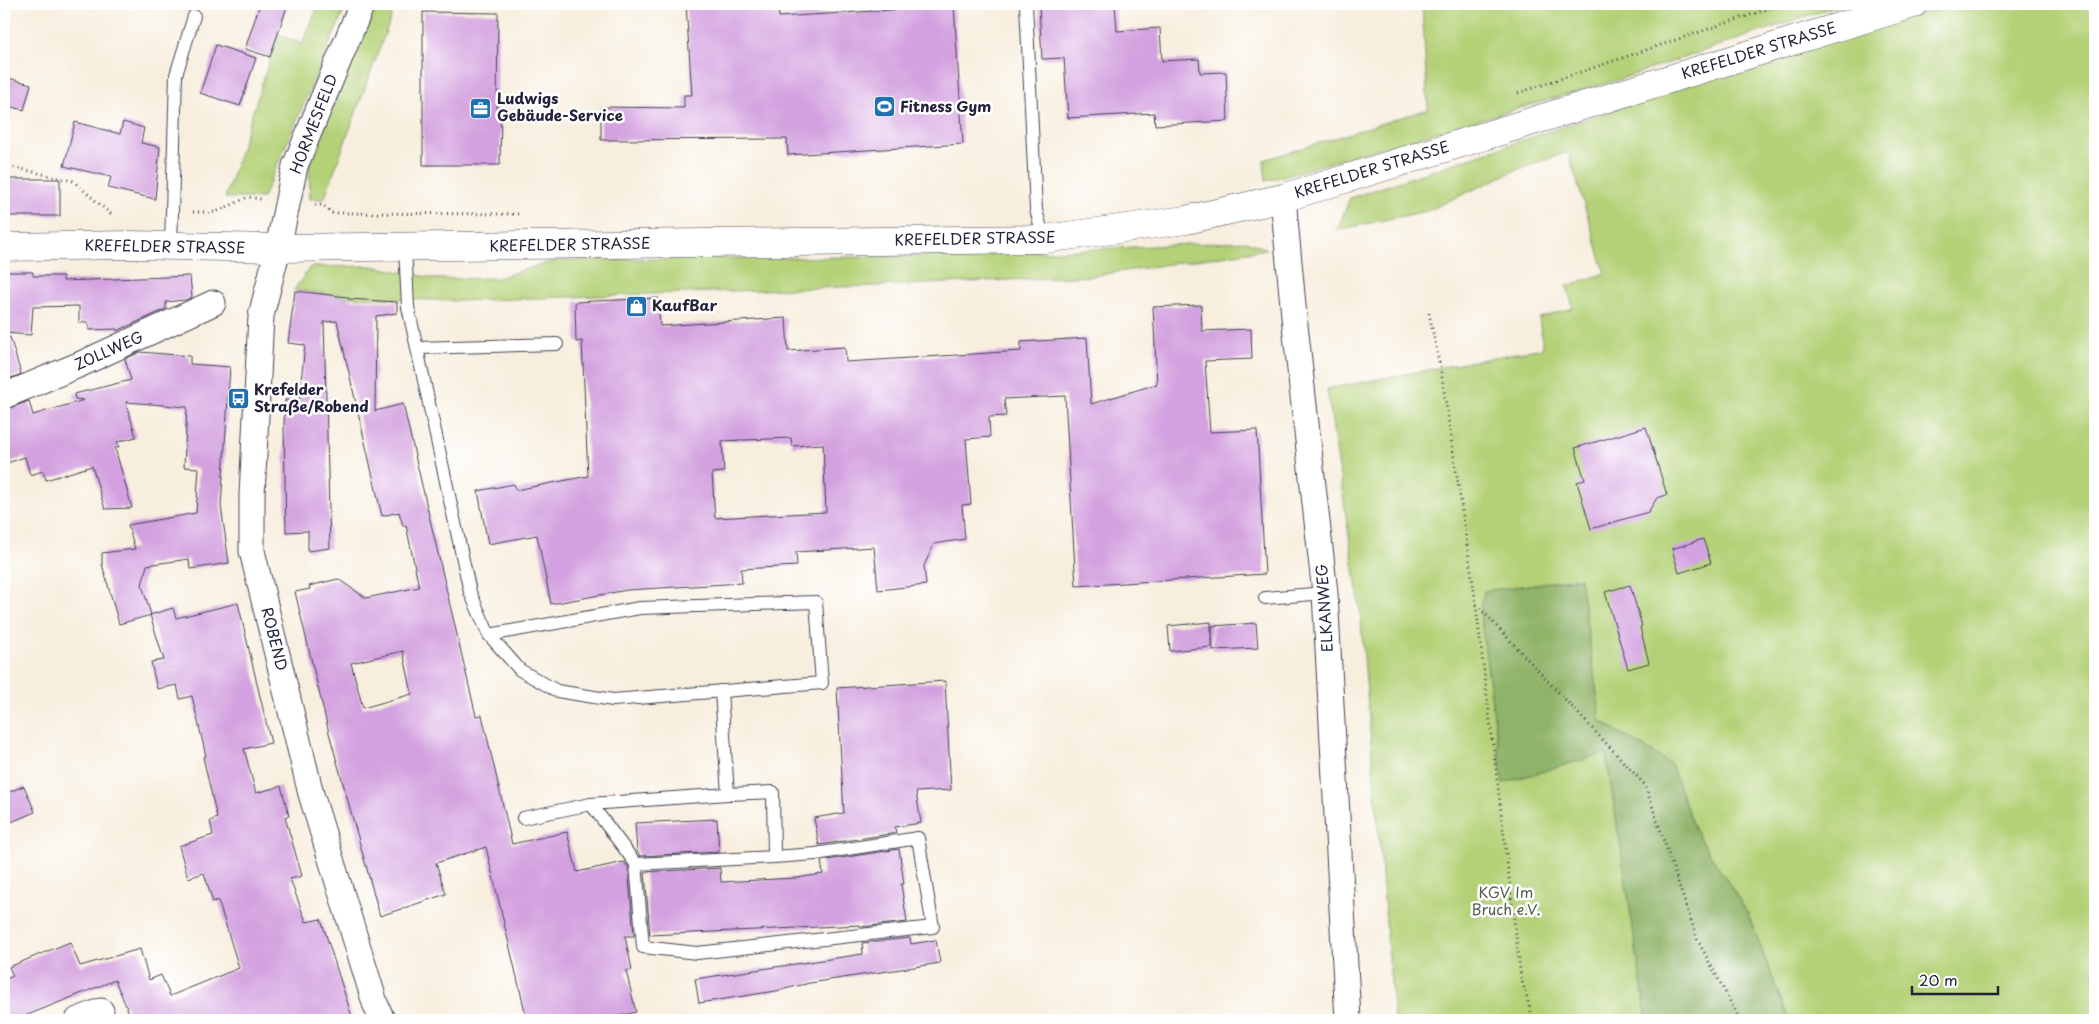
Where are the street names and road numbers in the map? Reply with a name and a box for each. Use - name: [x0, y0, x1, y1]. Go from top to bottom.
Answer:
- street label: KREFELDER STRASSE: [1678, 15, 1839, 84]
- street label: HORMESFELD: [283, 70, 342, 177]
- street label: KREFELDER STRASSE: [1291, 134, 1452, 203]
- street label: KREFELDER STRASSE: [894, 225, 1056, 250]
- street label: KREFELDER STRASSE: [489, 231, 651, 256]
- street label: KREFELDER STRASSE: [84, 233, 246, 258]
- street label: ZOLLWEG: [70, 324, 147, 375]
- street label: ELKANWEG: [1309, 563, 1338, 653]
- street label: ROBEND: [256, 605, 294, 673]

